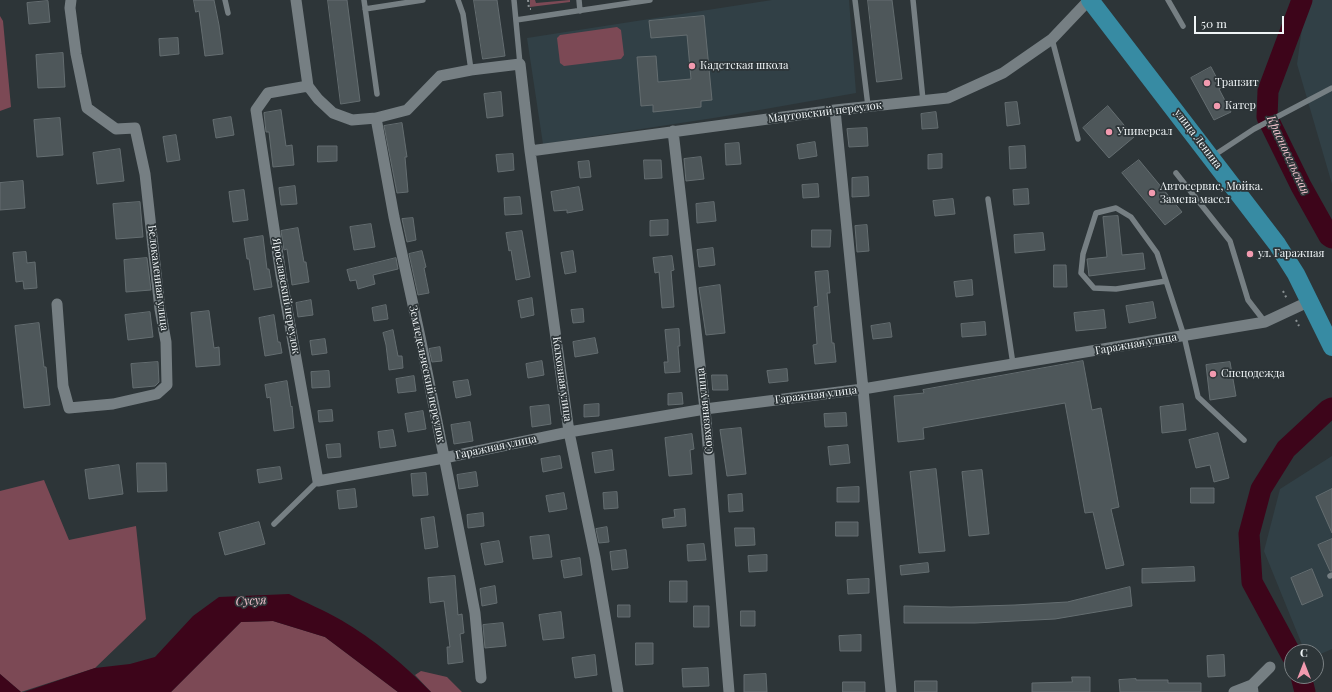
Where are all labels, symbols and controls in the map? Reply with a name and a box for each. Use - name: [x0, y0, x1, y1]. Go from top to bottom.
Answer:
- scale bar: [1196, 8, 1286, 34]
- text: 50 m: [1201, 15, 1227, 31]
- place label: Кадетская школа: [700, 59, 788, 73]
- marker: Кадетская школа: [687, 61, 697, 71]
- place label: Транзит: [1215, 76, 1259, 90]
- marker: Транзит: [1202, 78, 1212, 88]
- street label: Мартовский переулок: [767, 98, 883, 126]
- place label: Катер: [1225, 99, 1256, 113]
- marker: Катер: [1212, 101, 1222, 111]
- street label: улица Ленина: [1171, 107, 1225, 171]
- water label: Красносельская: [1263, 113, 1313, 197]
- place label: Универсал: [1117, 125, 1172, 139]
- marker: Универсал: [1104, 127, 1114, 137]
- place label: Автосервис, Мойка. Замена масел: [1160, 180, 1263, 206]
- marker: Автосервис, Мойка. Замена масел: [1147, 188, 1157, 198]
- street label: Белокаменная улица: [145, 224, 171, 332]
- street label: Ярославский переулок: [269, 237, 303, 355]
- place label: ул. Гаражная: [1258, 247, 1324, 261]
- marker: ул. Гаражная: [1245, 249, 1255, 259]
- street label: Земледельческий переулок: [406, 304, 448, 444]
- street label: Гаражная улица: [1094, 330, 1178, 358]
- street label: Колхозная улица: [549, 336, 575, 422]
- street label: Совхозная улица: [694, 367, 716, 455]
- place label: Спецодежда: [1221, 367, 1285, 381]
- marker: Спецодежда: [1208, 369, 1218, 379]
- street label: Гаражная улица: [774, 383, 858, 407]
- street label: Гаражная улица: [454, 432, 538, 462]
- water label: Сусуя: [235, 593, 267, 609]
- north arrow: [1284, 644, 1324, 684]
- text: С: [1300, 645, 1308, 660]

